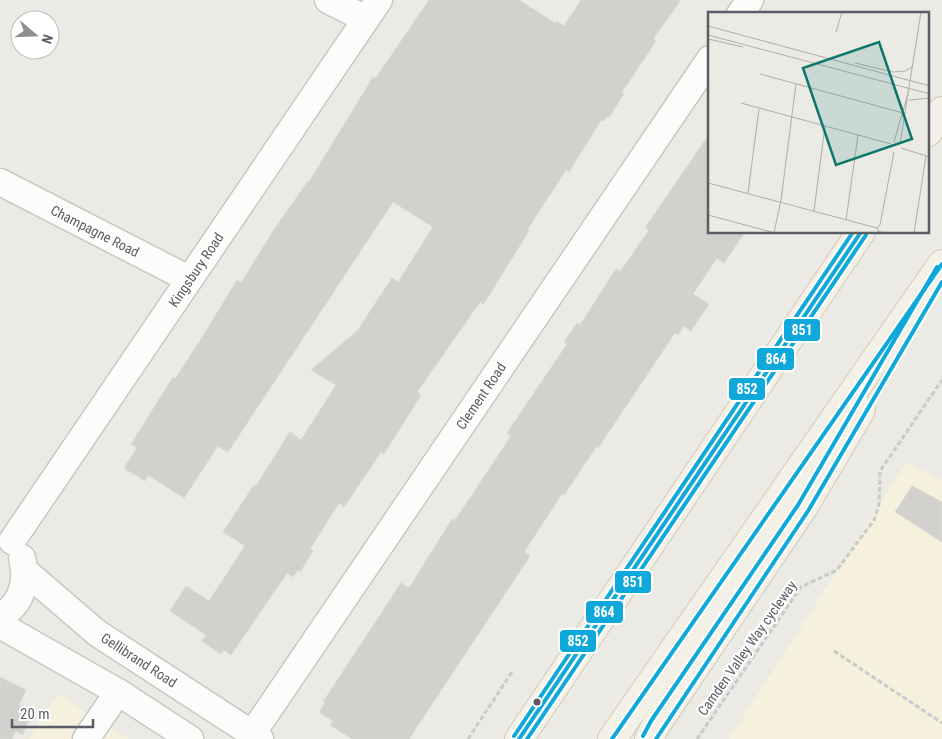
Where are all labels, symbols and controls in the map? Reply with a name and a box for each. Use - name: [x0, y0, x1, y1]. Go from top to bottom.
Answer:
- north arrow: [10, 10, 60, 60]
- inset map: [708, 12, 930, 234]
- text: N: [38, 33, 56, 46]
- street label: Champagne Road: [48, 202, 142, 260]
- street label: Kingsbury Road: [165, 230, 227, 310]
- line badge: 851: [783, 318, 821, 342]
- text: 851: [791, 322, 813, 338]
- line badge: 864: [756, 347, 795, 371]
- text: 864: [765, 351, 787, 367]
- street label: Clement Road: [453, 360, 509, 432]
- line badge: 852: [728, 377, 766, 401]
- text: 852: [736, 381, 758, 397]
- line badge: 851: [614, 570, 652, 594]
- text: 851: [622, 574, 644, 590]
- street label: Camden Valley Way cycleway: [694, 577, 800, 719]
- line badge: 864: [585, 600, 624, 624]
- text: 864: [593, 604, 615, 620]
- line badge: 852: [559, 629, 597, 653]
- street label: Gellibrand Road: [98, 630, 180, 690]
- text: 852: [567, 633, 589, 649]
- scale bar: [12, 696, 94, 728]
- unlabelled marker: [532, 697, 542, 707]
- text: 20 m: [20, 705, 50, 723]

